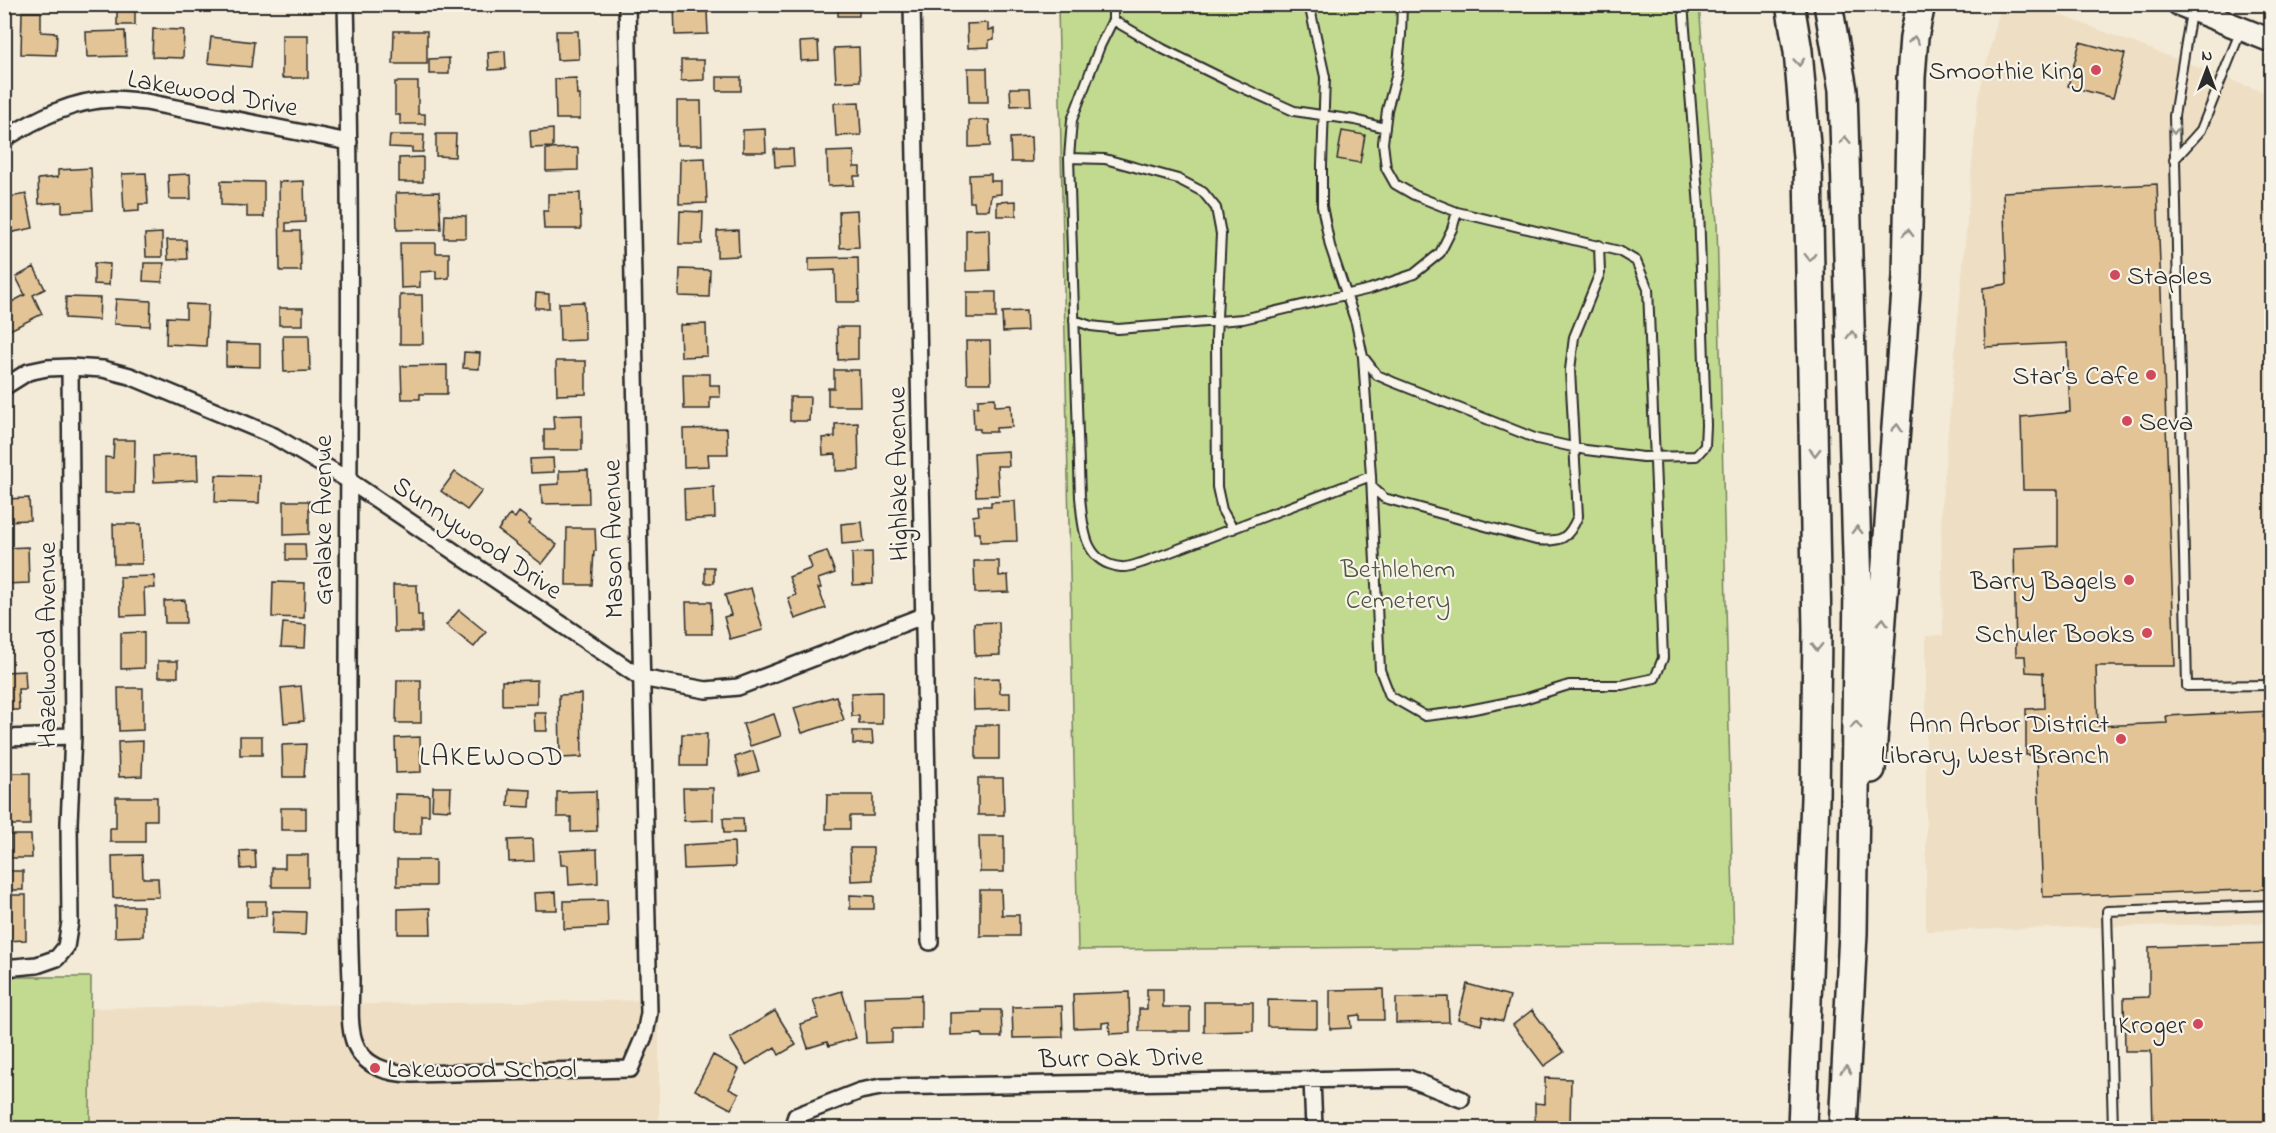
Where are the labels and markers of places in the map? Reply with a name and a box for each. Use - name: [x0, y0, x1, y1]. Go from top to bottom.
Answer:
- place label: Smoothie King: [1929, 53, 2084, 92]
- marker: Smoothie King: [2089, 63, 2103, 77]
- place label: Staples: [2127, 258, 2212, 297]
- marker: Staples: [2108, 268, 2122, 282]
- place label: Star’s Cafe: [2012, 358, 2140, 397]
- marker: Star’s Cafe: [2144, 368, 2158, 382]
- place label: Seva: [2139, 404, 2193, 443]
- marker: Seva: [2120, 414, 2134, 428]
- place label: Barry Bagels: [1969, 563, 2117, 602]
- marker: Barry Bagels: [2122, 573, 2136, 587]
- place label: Schuler Books: [1975, 616, 2135, 655]
- marker: Schuler Books: [2140, 626, 2154, 640]
- place label: Ann Arbor District Library, West Branch: [1880, 706, 2109, 776]
- marker: Ann Arbor District Library, West Branch: [2114, 732, 2128, 746]
- place label: Kroger: [2118, 1007, 2187, 1046]
- marker: Kroger: [2191, 1017, 2205, 1031]
- place label: Lakewood School: [387, 1051, 577, 1090]
- marker: Lakewood School: [368, 1061, 382, 1075]

